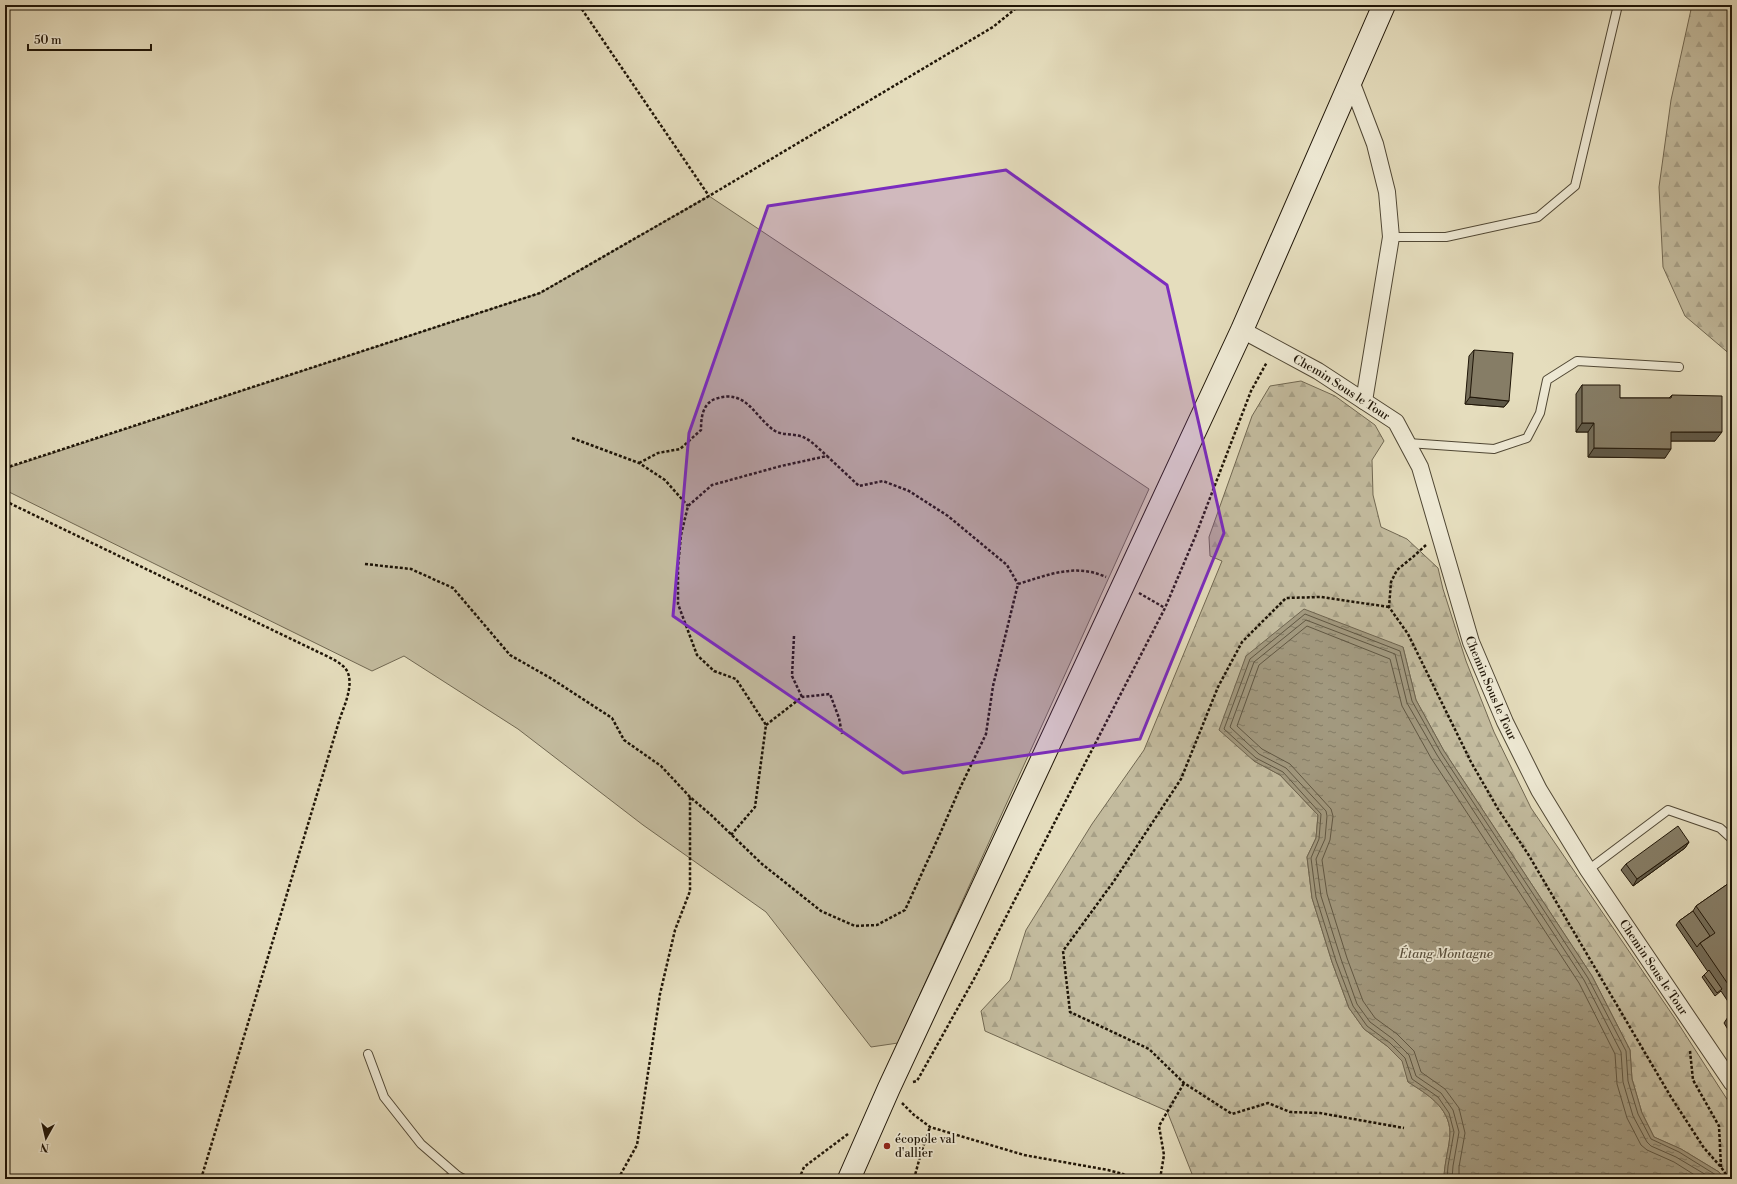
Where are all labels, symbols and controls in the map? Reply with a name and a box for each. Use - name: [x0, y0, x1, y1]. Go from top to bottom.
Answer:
- scale bar: [28, 26, 151, 52]
- text: 50 m: [34, 33, 62, 48]
- street label: Chemin Sous le Tour: [1290, 352, 1393, 424]
- street label: Chemin Sous le Tour: [1462, 634, 1520, 743]
- street label: Chemin Sous le Tour: [1616, 917, 1691, 1018]
- water label: Étang Montagne: [1398, 945, 1493, 962]
- north arrow: [26, 1118, 66, 1158]
- place label: écopole val d'allier: [895, 1132, 956, 1161]
- text: N: [39, 1139, 50, 1154]
- marker: écopole val d'allier: [882, 1141, 892, 1151]

